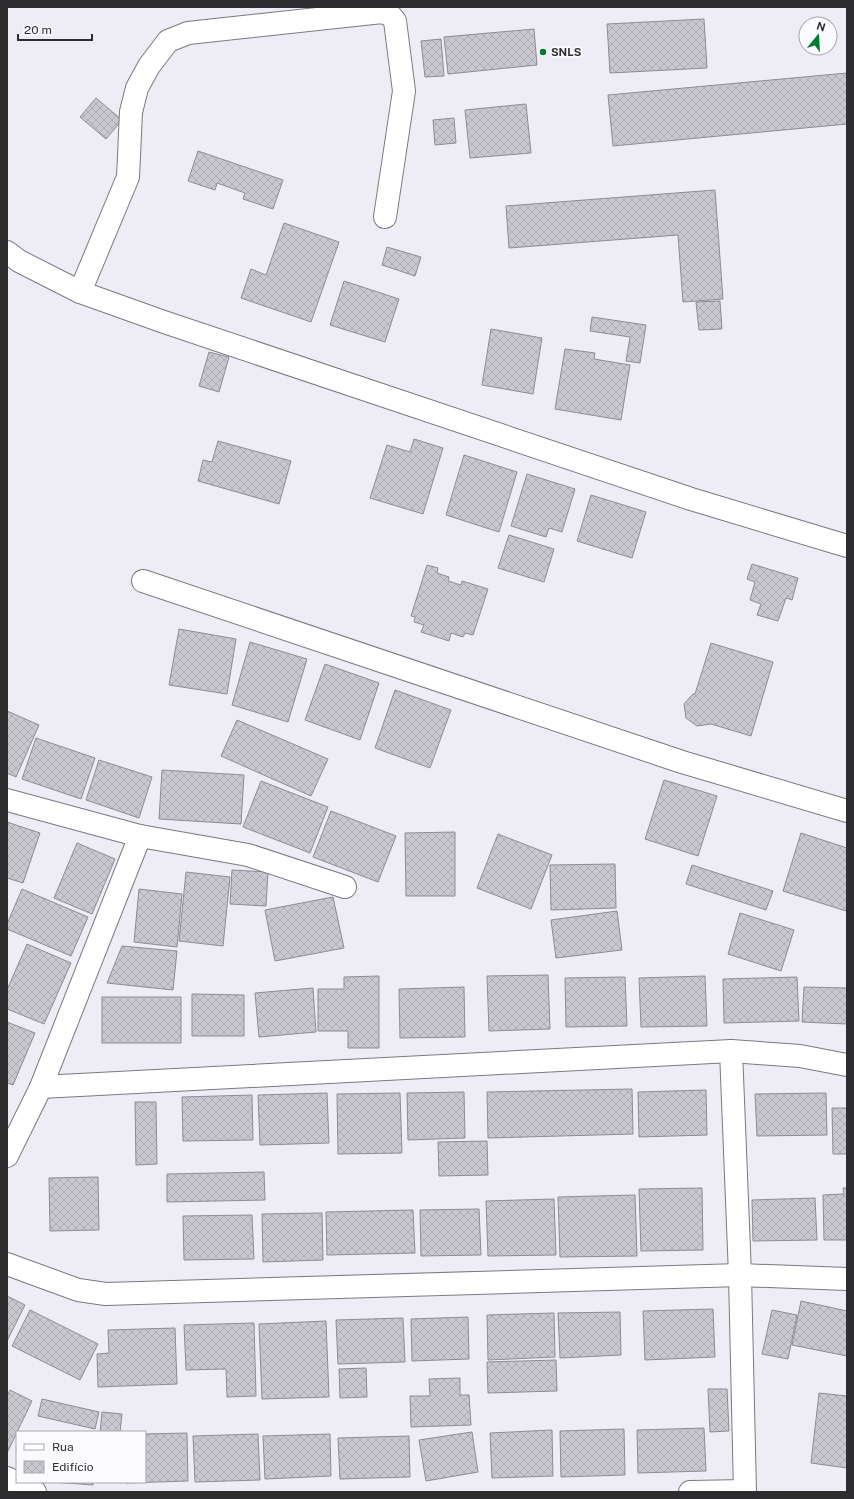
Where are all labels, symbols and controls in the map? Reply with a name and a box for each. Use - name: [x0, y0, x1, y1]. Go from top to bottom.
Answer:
- scale bar: [18, 16, 92, 42]
- north arrow: [798, 16, 838, 56]
- text: N: [815, 19, 827, 34]
- text: 20 m: [24, 23, 52, 37]
- place label: SNLS: [551, 46, 582, 58]
- marker: SNLS: [538, 47, 548, 57]
- legend: [16, 1431, 146, 1483]
- text: Rua: [52, 1440, 74, 1454]
- text: Edifício: [52, 1460, 94, 1474]

